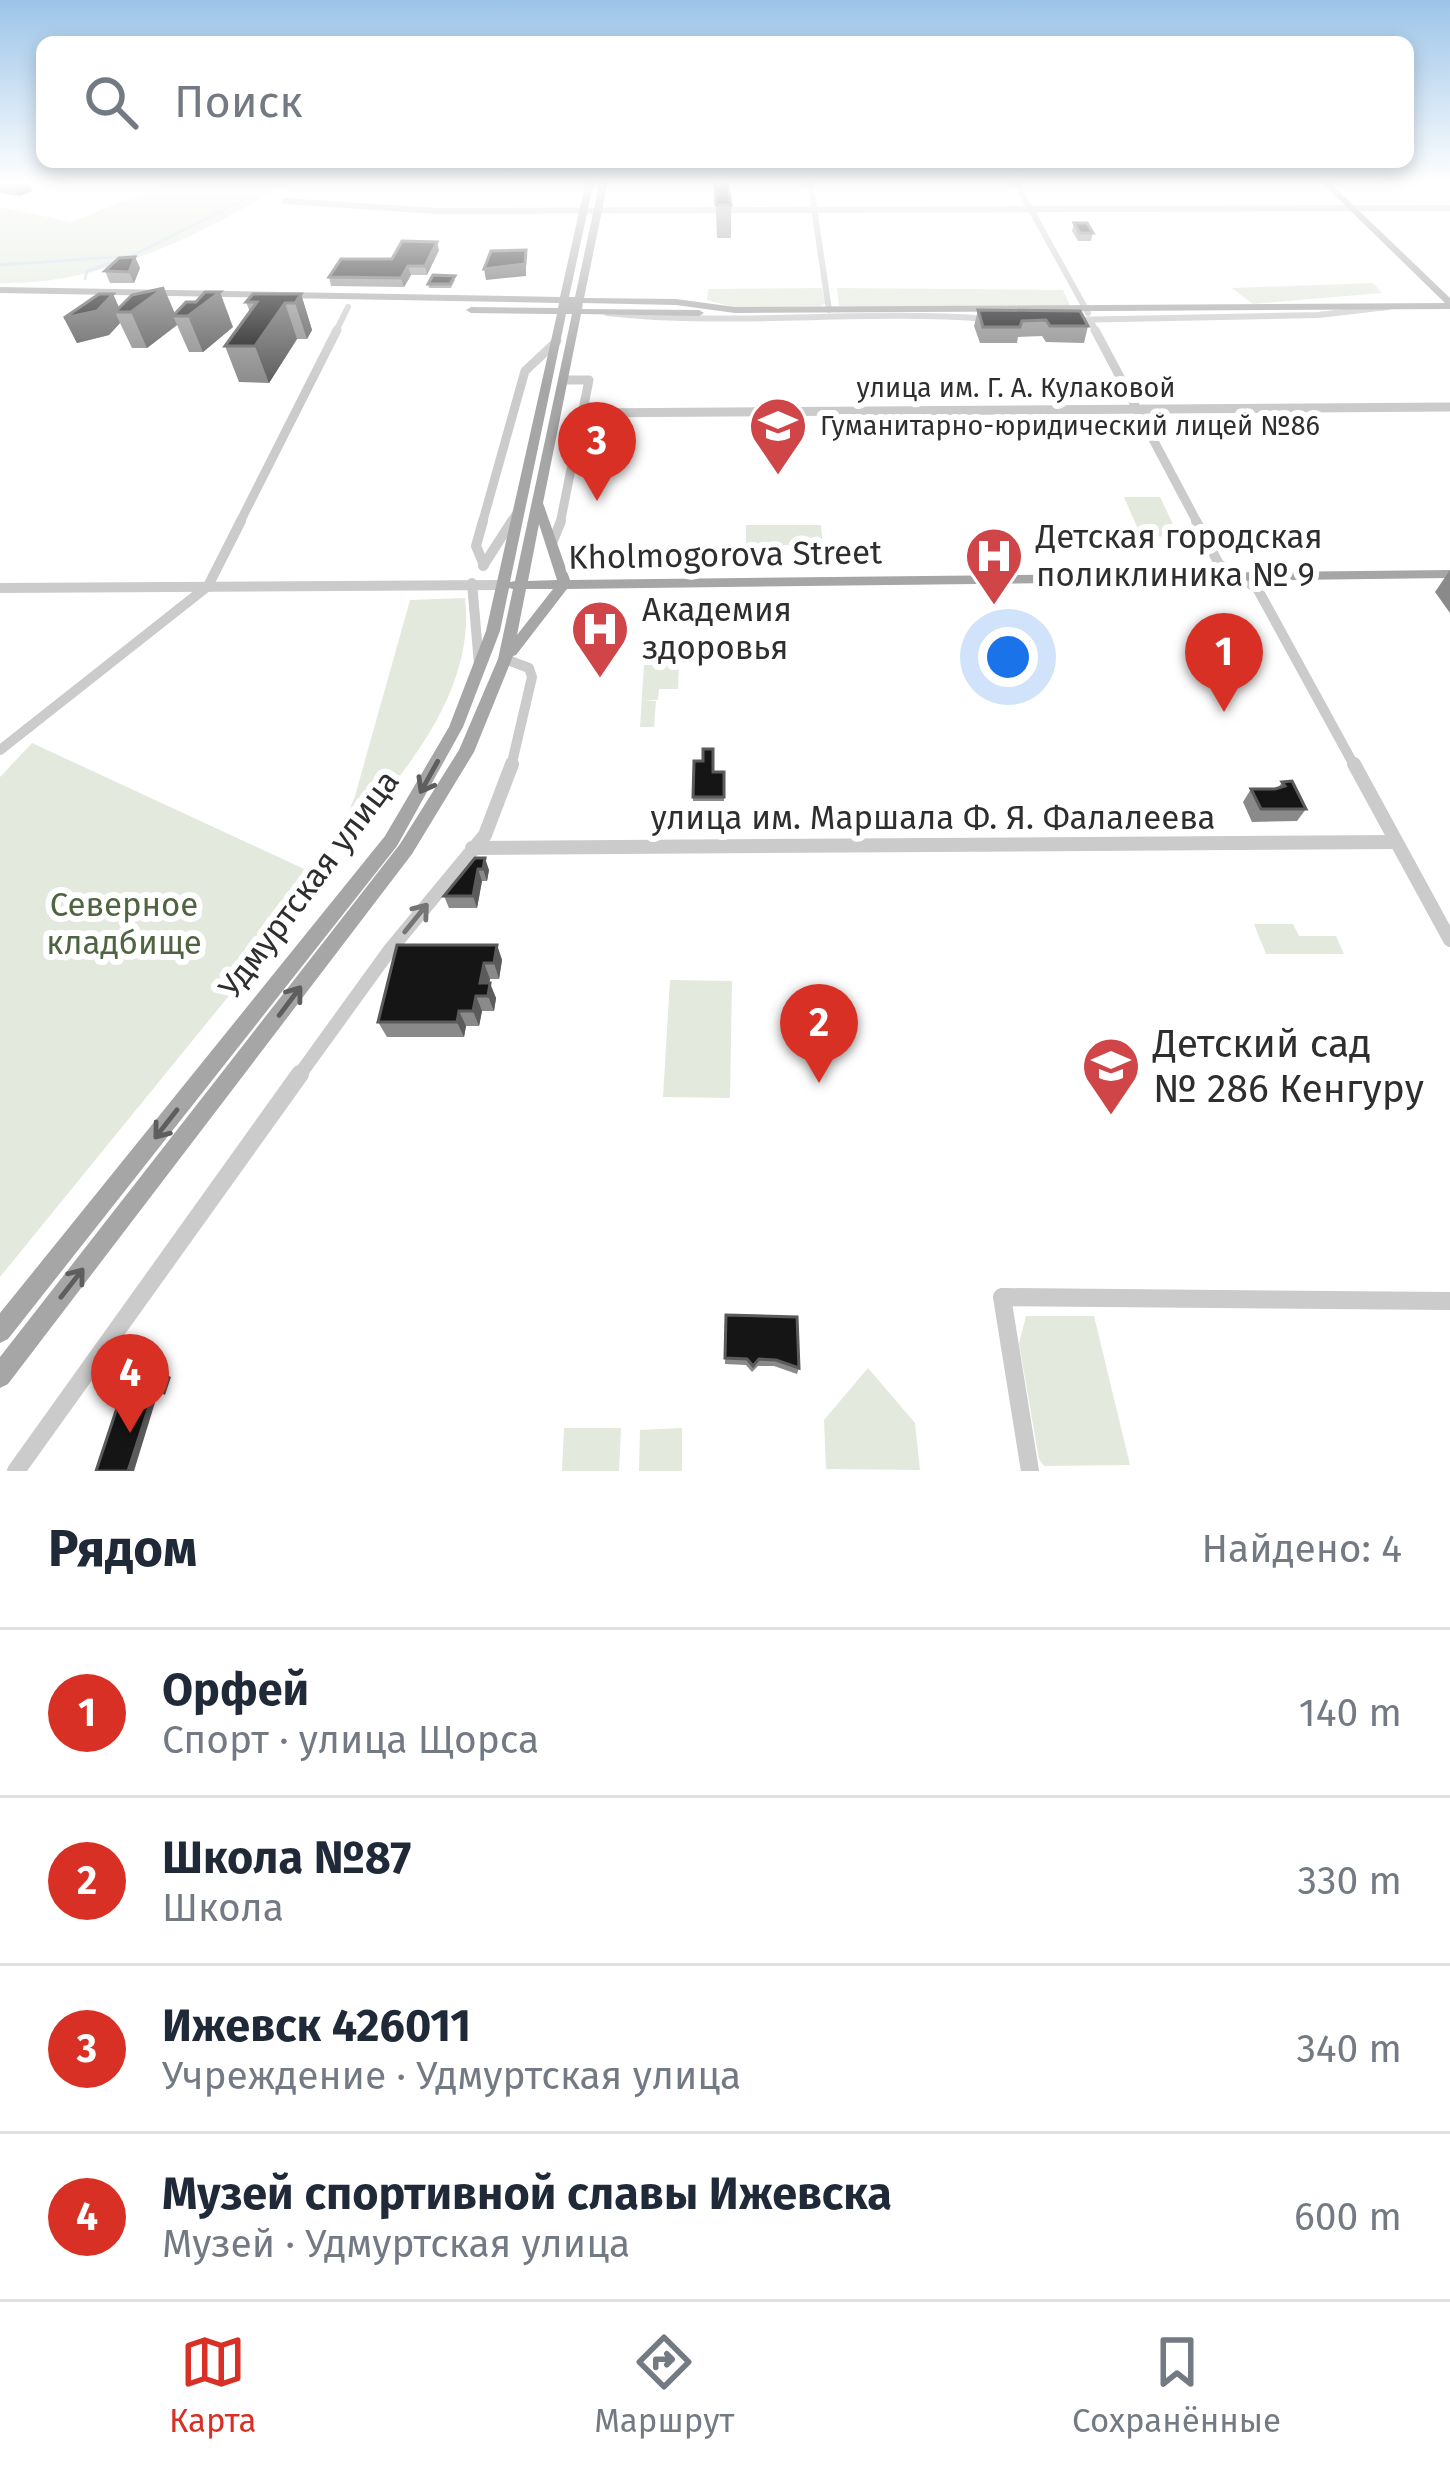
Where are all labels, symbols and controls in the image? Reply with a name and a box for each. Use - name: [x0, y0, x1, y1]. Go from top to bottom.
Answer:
- search box: [36, 36, 1414, 168]
- icon: search: [78, 69, 144, 135]
- text: Поиск: [174, 75, 303, 129]
- street label: улица им. Г. А. Кулаковой: [856, 372, 1176, 404]
- school or university icon: Гуманитарно-юридический лицей №86: [747, 395, 809, 477]
- pin: 3: [558, 402, 636, 501]
- place label: Гуманитарно-юридический лицей №86: [820, 410, 1320, 442]
- place label: Детская городская поликлиника № 9: [1035, 517, 1323, 595]
- hospital icon: Детская городская поликлиника № 9: [963, 525, 1025, 607]
- street label: Kholmogorova Street: [568, 532, 882, 578]
- place label: Академия здоровья: [642, 590, 792, 668]
- hospital icon: Академия здоровья: [569, 598, 631, 680]
- pin: 1: [1185, 613, 1263, 712]
- your location: [978, 627, 1038, 687]
- one-way arrow: [417, 759, 440, 794]
- street label: Удмуртская улица: [210, 762, 408, 1006]
- street label: улица им. Маршала Ф. Я. Фалалеева: [650, 798, 1216, 838]
- park label: Северное кладбище: [46, 885, 202, 963]
- one-way arrow: [401, 903, 429, 934]
- pin: 2: [780, 984, 858, 1083]
- one-way arrow: [276, 986, 303, 1018]
- place label: Детский сад № 286 Кенгуру: [1152, 1021, 1424, 1112]
- school or university icon: Детский сад № 286 Кенгуру: [1080, 1035, 1142, 1117]
- one-way arrow: [153, 1107, 180, 1139]
- one-way arrow: [58, 1268, 85, 1300]
- pin: 4: [91, 1334, 169, 1433]
- text: Рядом: [48, 1518, 197, 1580]
- text: Найдено: 4: [1202, 1526, 1402, 1572]
- text: Орфей: [162, 1663, 309, 1717]
- text: 1: [78, 1690, 96, 1736]
- text: 140 m: [1299, 1690, 1402, 1736]
- text: Спорт · улица Щорса: [162, 1717, 539, 1763]
- text: Школа №87: [162, 1831, 411, 1885]
- text: 2: [77, 1858, 97, 1904]
- text: 330 m: [1298, 1858, 1402, 1904]
- text: Школа: [162, 1885, 284, 1931]
- text: Ижевск 426011: [162, 1999, 471, 2053]
- text: 3: [77, 2026, 97, 2072]
- text: 340 m: [1296, 2026, 1402, 2072]
- text: Учреждение · Удмуртская улица: [162, 2053, 741, 2099]
- text: Музей спортивной славы Ижевска: [162, 2167, 892, 2221]
- text: 4: [76, 2194, 98, 2240]
- text: 600 m: [1294, 2194, 1402, 2240]
- text: Музей · Удмуртская улица: [162, 2221, 630, 2267]
- tab: Карта: [169, 2329, 256, 2441]
- tab: Маршрут: [594, 2329, 734, 2441]
- tab: Сохранённые: [1072, 2329, 1281, 2441]

